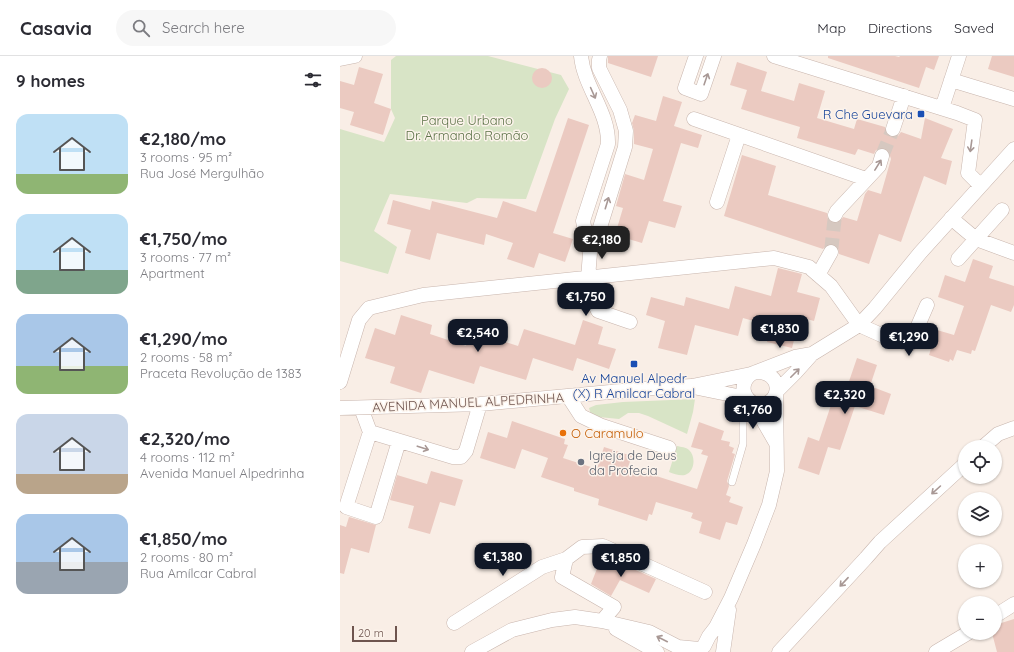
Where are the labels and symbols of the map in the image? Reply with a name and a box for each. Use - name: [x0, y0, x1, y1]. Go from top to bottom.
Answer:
- one-way arrow: [703, 73, 711, 85]
- one-way arrow: [590, 86, 597, 98]
- place label: R Che Guevara: [823, 106, 913, 122]
- marker: R Che Guevara: [916, 109, 926, 119]
- park label: Parque Urbano Dr. Armando Romão: [406, 112, 529, 143]
- one-way arrow: [967, 139, 975, 152]
- one-way arrow: [874, 159, 882, 171]
- one-way arrow: [604, 198, 612, 210]
- pin: €2,180: [569, 226, 635, 260]
- pin: €1,750: [553, 283, 619, 317]
- pin: €1,830: [747, 315, 813, 349]
- pin: €2,540: [445, 319, 511, 353]
- pin: €1,290: [876, 323, 942, 357]
- marker: Av Manuel Alpedr (X) R Amilcar Cabral: [629, 359, 639, 369]
- one-way arrow: [790, 368, 800, 378]
- place label: Av Manuel Alpedr (X) R Amilcar Cabral: [573, 370, 695, 401]
- pin: €2,320: [812, 381, 878, 415]
- street label: AVENIDA MANUEL ALPEDRINHA: [372, 389, 565, 415]
- pin: €1,760: [720, 396, 786, 430]
- place label: O Caramulo: [571, 425, 644, 441]
- marker: O Caramulo: [558, 428, 568, 438]
- one-way arrow: [417, 444, 429, 452]
- place label: Igreja de Deus da Profecia: [589, 447, 676, 478]
- marker: Igreja de Deus da Profecia: [576, 457, 586, 467]
- one-way arrow: [931, 486, 941, 495]
- pin: €1,380: [470, 543, 536, 577]
- pin: €1,850: [588, 544, 654, 578]
- one-way arrow: [840, 577, 849, 587]
- scale bar: [352, 624, 397, 643]
- one-way arrow: [656, 635, 668, 642]

